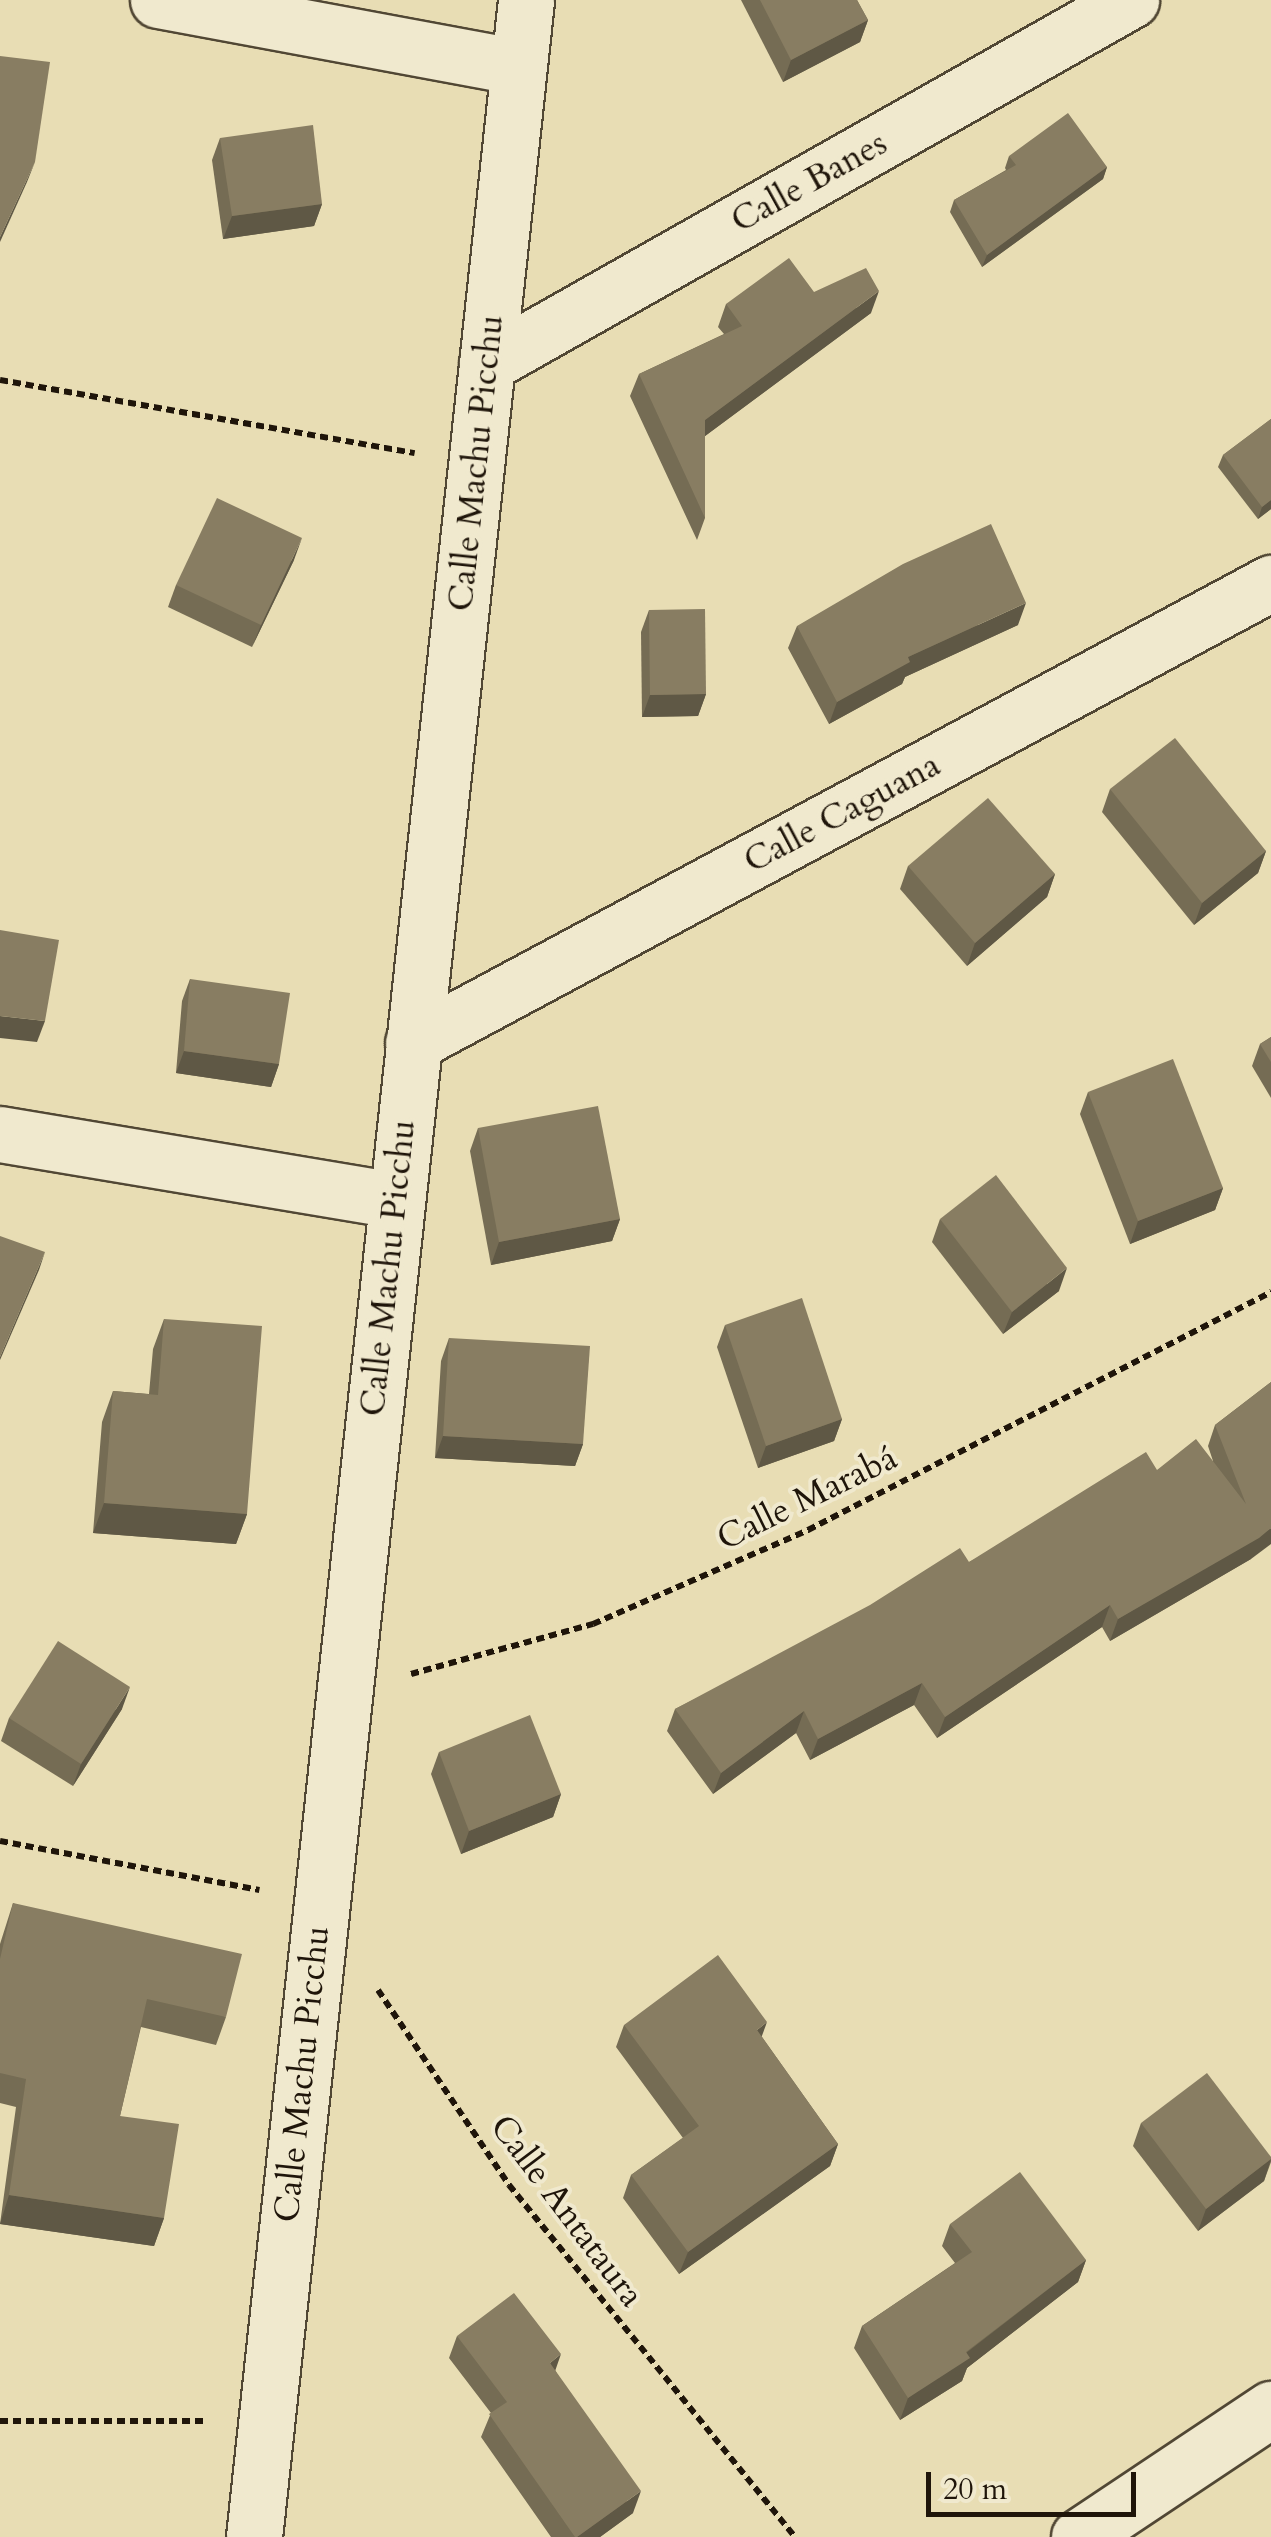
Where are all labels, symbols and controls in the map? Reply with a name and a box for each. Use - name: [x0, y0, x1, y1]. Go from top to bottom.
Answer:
- street label: Calle Banes: [724, 122, 894, 242]
- street label: Calle Machu Picchu: [440, 313, 512, 613]
- street label: Calle Caguana: [737, 744, 947, 882]
- street label: Calle Machu Picchu: [352, 1118, 424, 1418]
- street label: Calle Marabá: [710, 1436, 904, 1560]
- street label: Calle Machu Picchu: [266, 1924, 338, 2224]
- street label: Calle Antataura: [481, 2107, 653, 2315]
- scale bar: [931, 2452, 1141, 2514]
- text: 20 m: [943, 2469, 1007, 2510]

